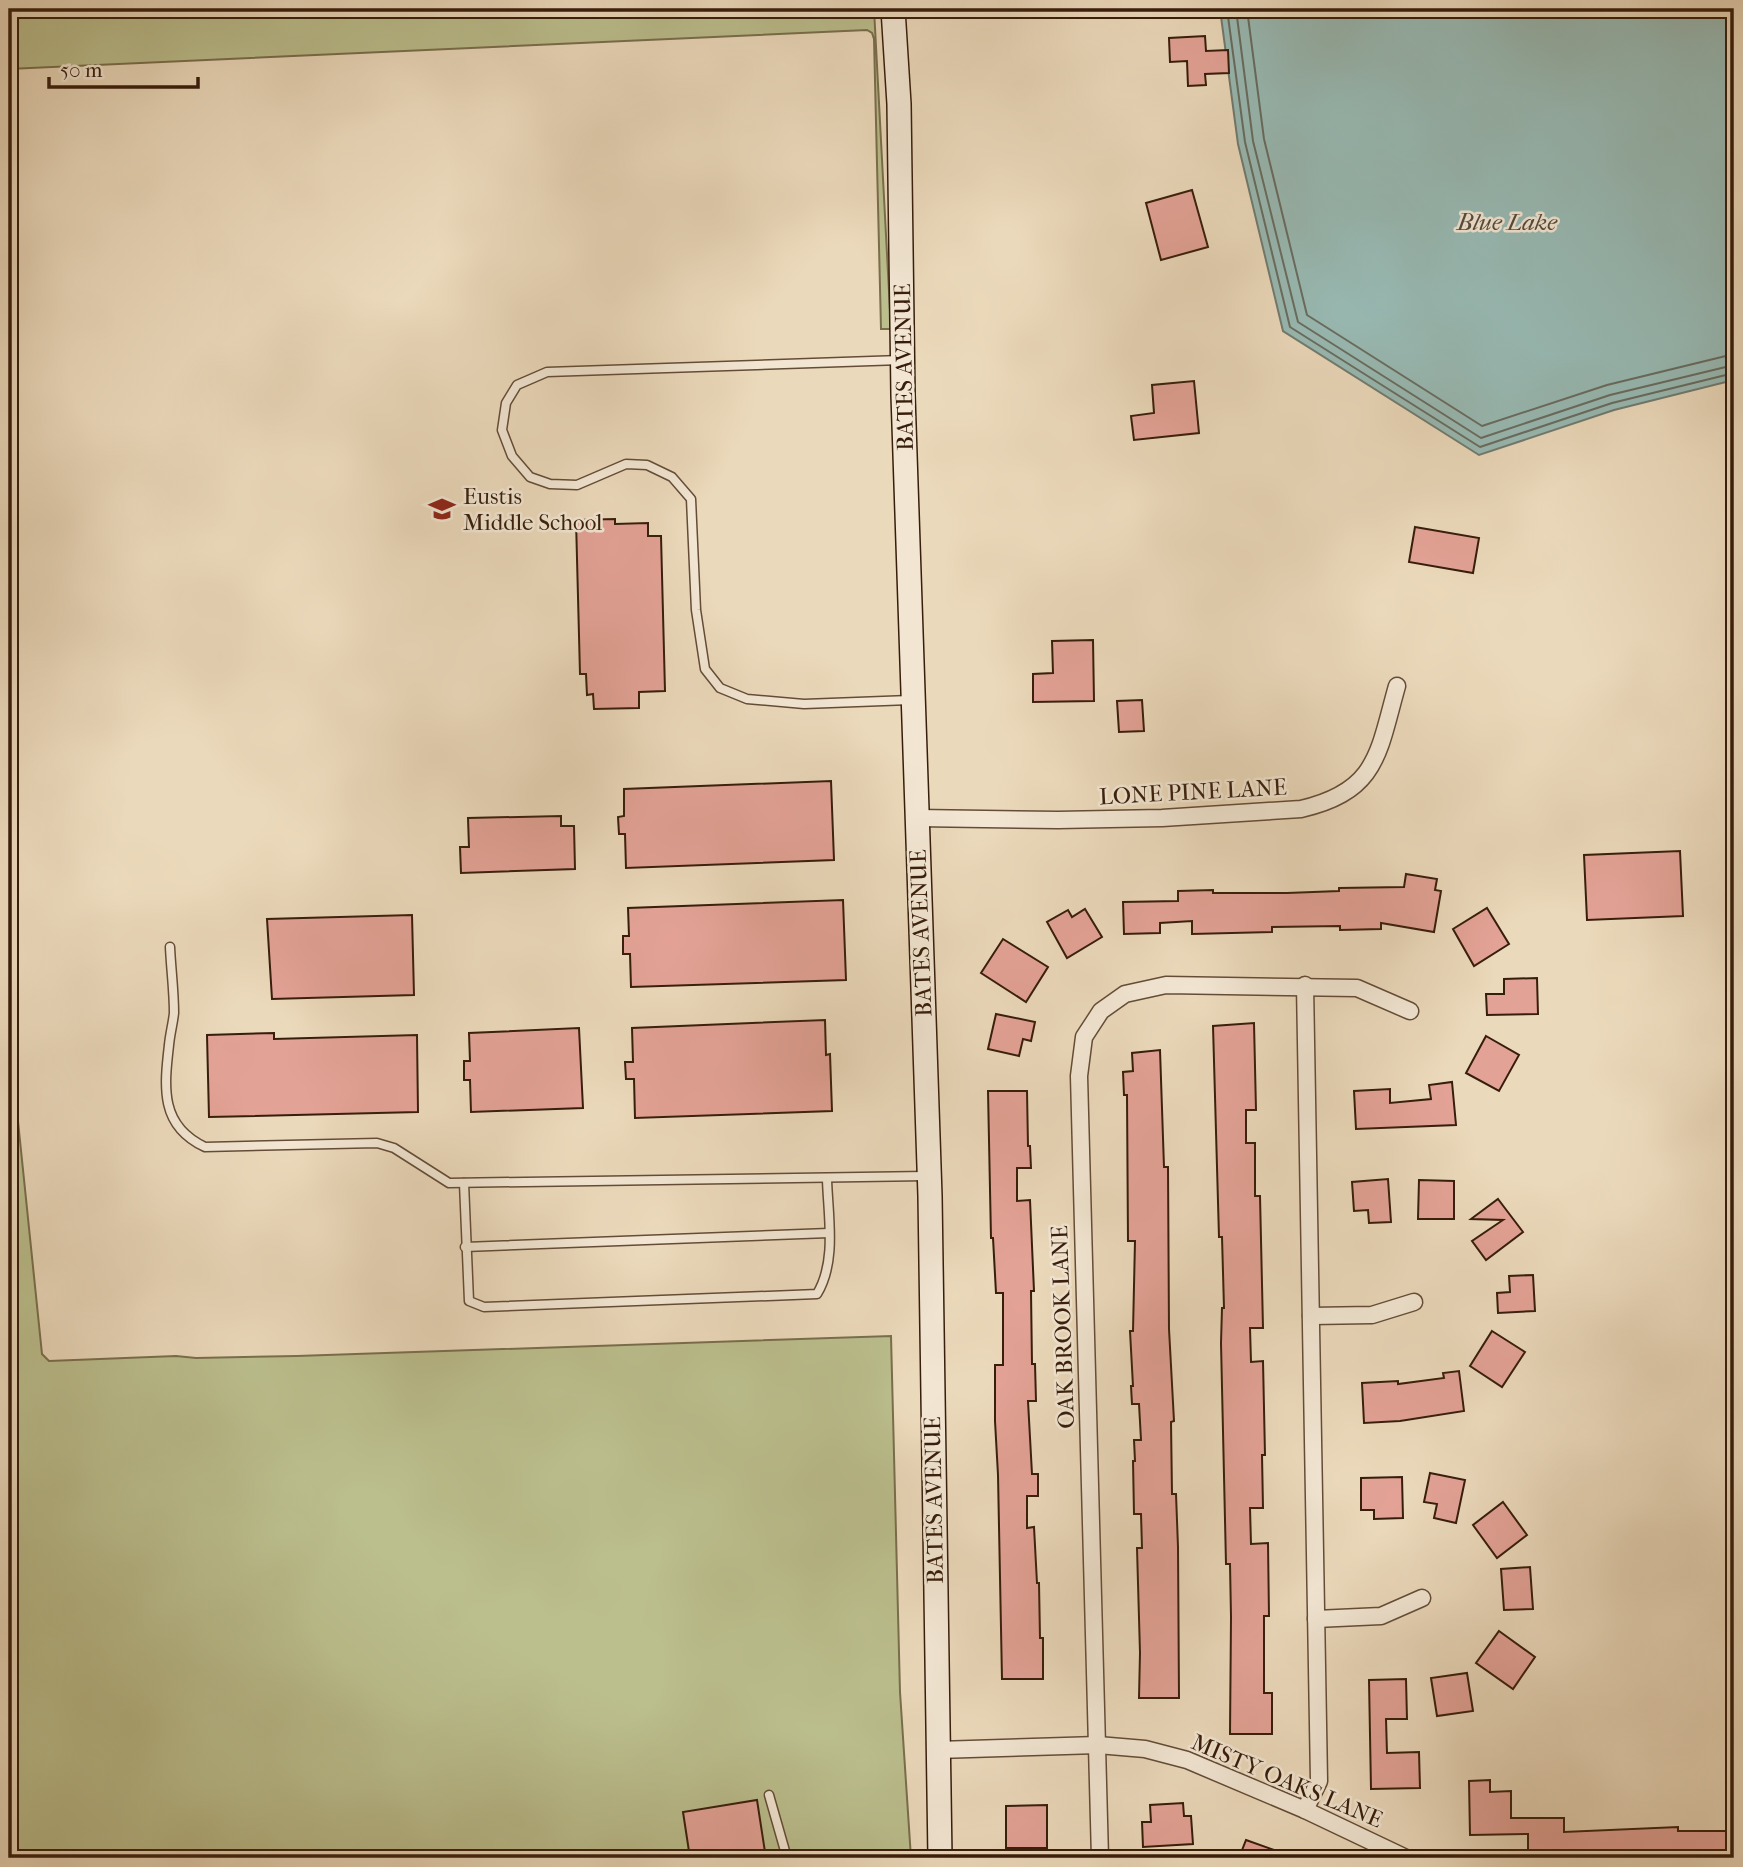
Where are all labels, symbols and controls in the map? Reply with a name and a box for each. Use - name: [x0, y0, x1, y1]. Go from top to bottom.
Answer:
- scale bar: [49, 46, 198, 90]
- text: 50 m: [60, 58, 103, 82]
- water label: Blue Lake: [1455, 208, 1558, 236]
- street label: BATES AVENUE: [889, 283, 919, 451]
- place label: Eustis Middle School: [463, 483, 603, 536]
- school or university icon: Eustis Middle School: [427, 494, 457, 524]
- street label: LONE PINE LANE: [1098, 774, 1288, 810]
- street label: BATES AVENUE: [905, 849, 937, 1017]
- street label: OAK BROOK LANE: [1046, 1225, 1080, 1429]
- street label: BATES AVENUE: [919, 1416, 949, 1584]
- street label: MISTY OAKS LANE: [1187, 1729, 1387, 1833]

